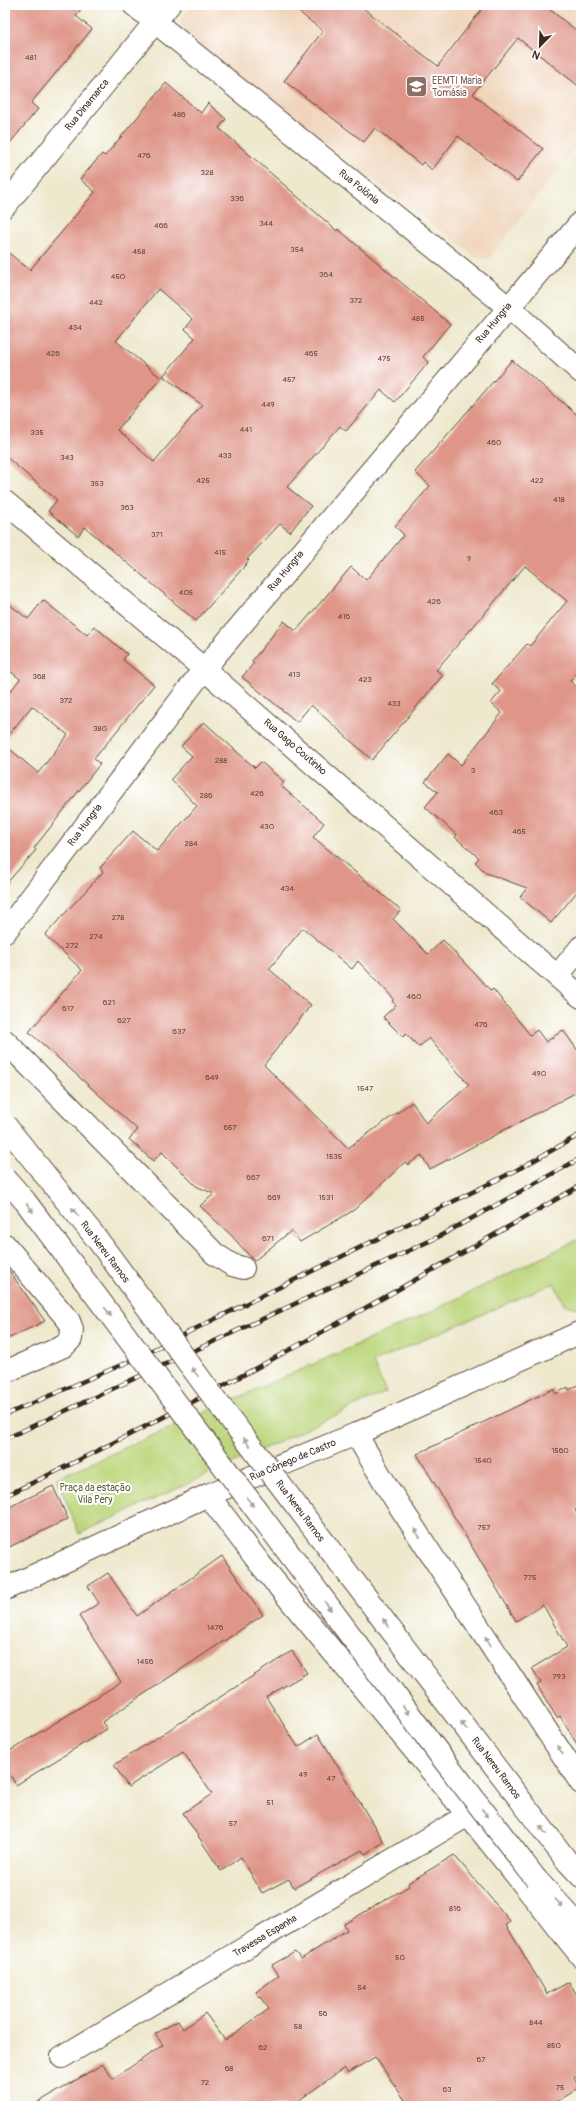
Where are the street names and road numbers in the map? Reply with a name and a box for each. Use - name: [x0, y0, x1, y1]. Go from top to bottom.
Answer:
- street label: Rua Dinamarca: [63, 77, 112, 133]
- street label: Rua Polônia: [336, 167, 382, 207]
- street label: Rua Hungria: [473, 300, 515, 346]
- street label: Rua Hungria: [265, 548, 307, 594]
- street label: Rua Gago Coutinho: [261, 716, 329, 778]
- street label: Rua Hungria: [65, 801, 105, 848]
- street label: Rua Nereu Ramos: [78, 1219, 132, 1286]
- street label: Rua Cônego de Castro: [248, 1436, 339, 1484]
- street label: Rua Nereu Ramos: [273, 1478, 327, 1545]
- street label: Rua Nereu Ramos: [469, 1735, 523, 1802]
- street label: Travessa Espanha: [231, 1912, 299, 1960]

